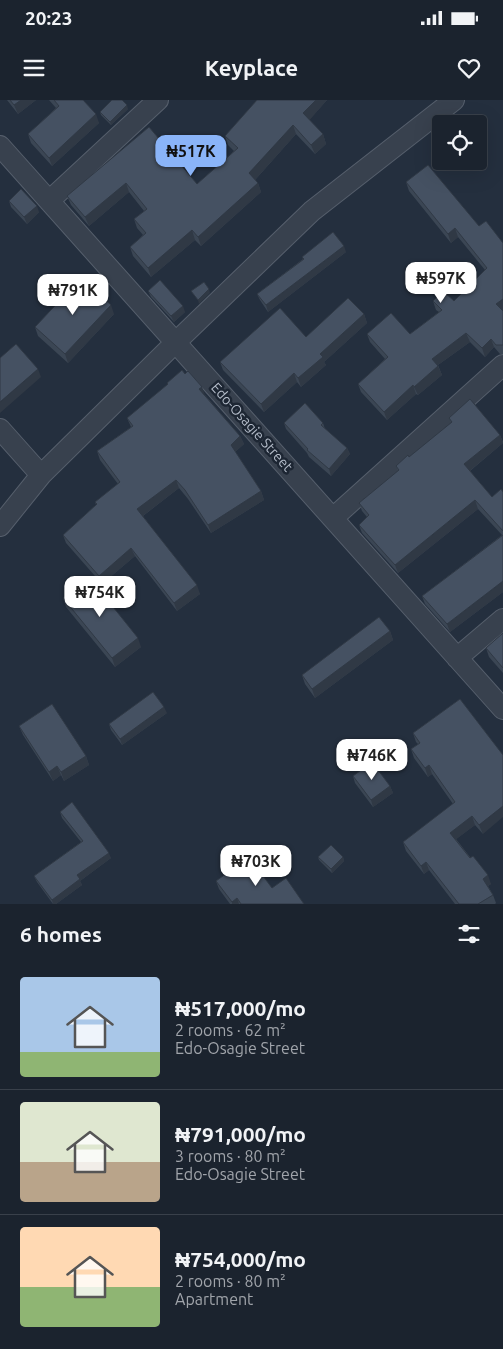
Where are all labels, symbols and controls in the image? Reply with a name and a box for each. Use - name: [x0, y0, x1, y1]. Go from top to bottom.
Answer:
- text: 20:23: [25, 7, 73, 29]
- icon: menu: [20, 54, 48, 82]
- icon: heart: [455, 54, 483, 82]
- text: Keyplace: [205, 55, 298, 80]
- map controls: [432, 115, 487, 170]
- button: locate: [432, 115, 487, 170]
- pin: ₦517K: [156, 134, 226, 177]
- text: ₦517K: [166, 142, 216, 160]
- pin: ₦597K: [406, 262, 476, 304]
- text: ₦597K: [416, 269, 466, 287]
- pin: ₦791K: [38, 274, 108, 316]
- text: ₦791K: [48, 281, 98, 299]
- street label: Edo-Osagie Street: [208, 379, 296, 475]
- pin: ₦754K: [65, 576, 135, 618]
- text: ₦754K: [75, 583, 125, 601]
- pin: ₦746K: [337, 738, 407, 781]
- text: ₦746K: [347, 746, 397, 764]
- pin: ₦703K: [221, 844, 291, 887]
- text: ₦703K: [231, 852, 281, 870]
- icon: filters: [455, 920, 483, 948]
- text: 6 homes: [20, 922, 102, 946]
- text: ₦517,000/mo: [175, 996, 306, 1020]
- icon: home: [60, 997, 120, 1057]
- text: 2 rooms · 62 m²: [175, 1021, 286, 1039]
- text: Edo-Osagie Street: [175, 1039, 305, 1057]
- icon: home: [60, 1122, 120, 1182]
- text: ₦791,000/mo: [175, 1122, 306, 1146]
- text: 3 rooms · 80 m²: [175, 1147, 286, 1165]
- text: Edo-Osagie Street: [175, 1165, 305, 1183]
- icon: home: [60, 1247, 120, 1307]
- text: ₦754,000/mo: [175, 1247, 306, 1271]
- text: 2 rooms · 80 m²: [175, 1272, 286, 1290]
- text: Apartment: [175, 1290, 253, 1308]

